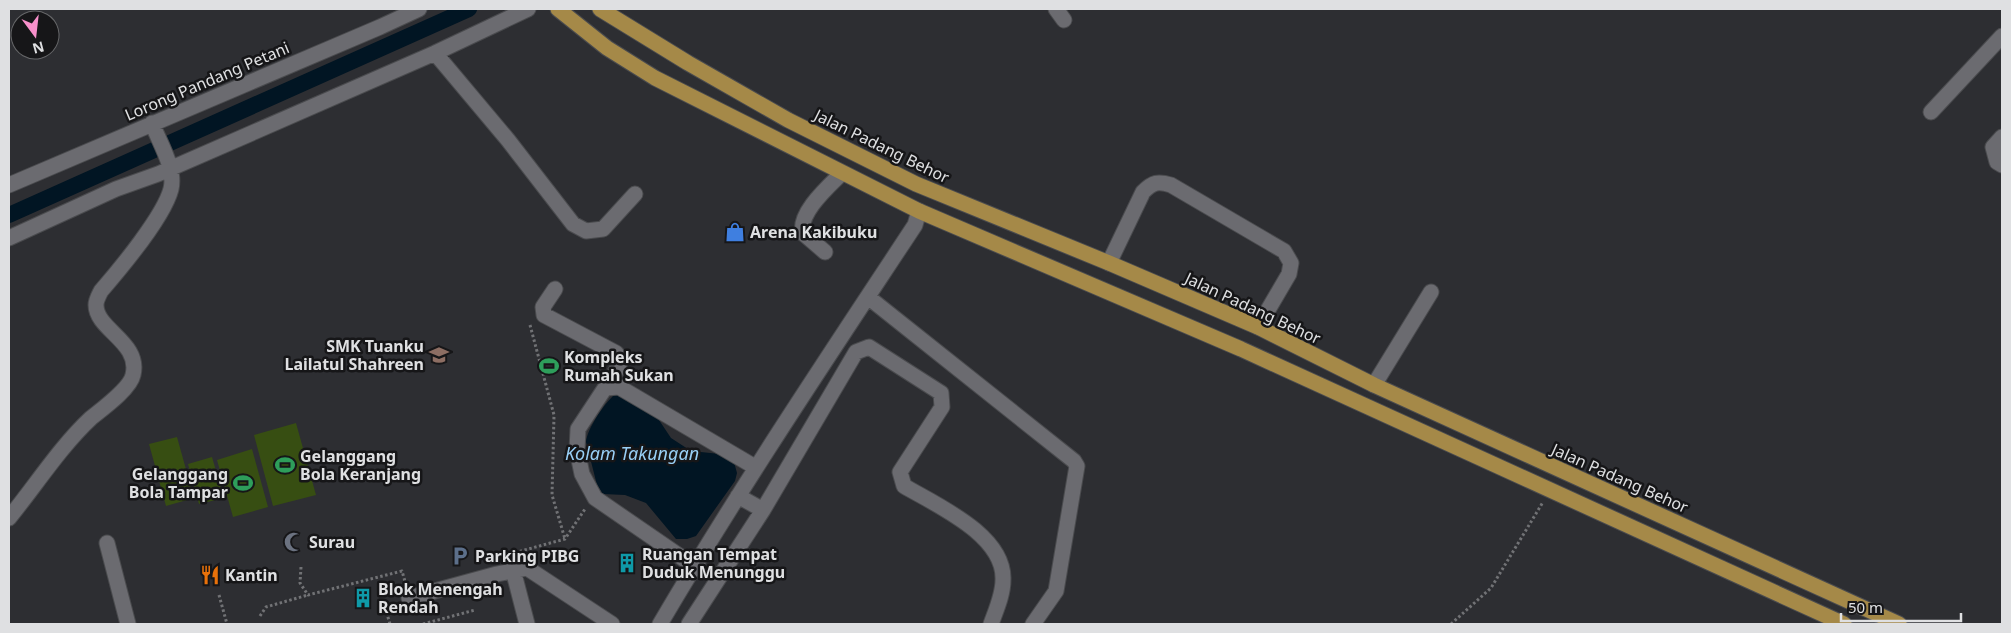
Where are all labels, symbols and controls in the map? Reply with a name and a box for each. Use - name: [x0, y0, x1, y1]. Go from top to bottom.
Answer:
- north arrow: [10, 10, 60, 60]
- street label: Lorong Pandang Petani: [121, 36, 293, 126]
- text: N: [31, 37, 46, 59]
- street label: Jalan Padang Behor: [809, 103, 953, 188]
- shop icon: Arena Kakibuku: [724, 221, 746, 243]
- place label: Arena Kakibuku: [750, 221, 877, 243]
- street label: Jalan Padang Behor: [1180, 266, 1325, 349]
- place label: SMK Tuanku Lailatul Shahreen: [285, 335, 424, 375]
- school or university icon: SMK Tuanku Lailatul Shahreen: [428, 344, 450, 366]
- place label: Kompleks Rumah Sukan: [564, 346, 674, 386]
- sports icon: Kompleks Rumah Sukan: [538, 355, 560, 377]
- street label: Jalan Padang Behor: [1546, 437, 1692, 518]
- water label: Kolam Takungan: [565, 441, 699, 465]
- place label: Gelanggang Bola Keranjang: [300, 445, 421, 485]
- sports icon: Gelanggang Bola Keranjang: [274, 454, 296, 476]
- place label: Gelanggang Bola Tampar: [129, 463, 228, 503]
- sports icon: Gelanggang Bola Tampar: [232, 472, 254, 494]
- mosque icon: Surau: [283, 531, 305, 553]
- place label: Surau: [309, 531, 355, 553]
- place label: Ruangan Tempat Duduk Menunggu: [642, 543, 785, 583]
- parking icon: Parking PIBG: [449, 545, 471, 567]
- place label: Parking PIBG: [475, 545, 579, 567]
- building icon: Ruangan Tempat Duduk Menunggu: [616, 552, 638, 574]
- restaurant icon: Kantin: [199, 564, 221, 586]
- place label: Kantin: [225, 564, 278, 586]
- place label: Blok Menengah Rendah: [378, 578, 503, 618]
- building icon: Blok Menengah Rendah: [352, 587, 374, 609]
- scale bar: [1841, 590, 1961, 622]
- text: 50 m: [1848, 597, 1883, 617]

